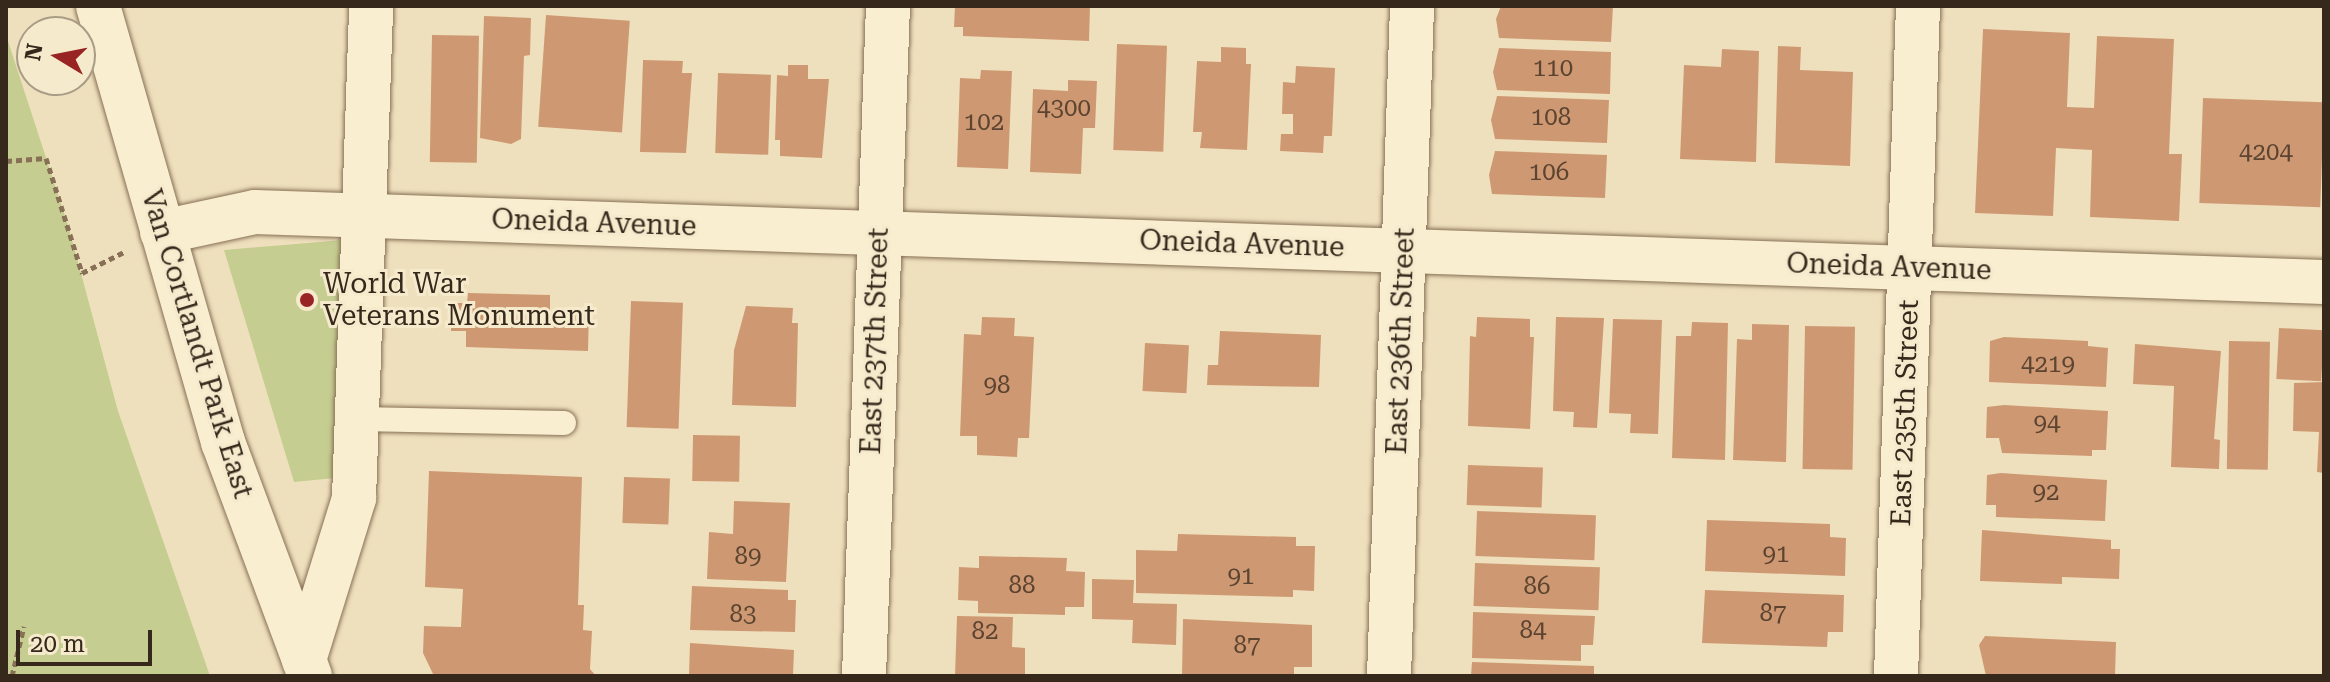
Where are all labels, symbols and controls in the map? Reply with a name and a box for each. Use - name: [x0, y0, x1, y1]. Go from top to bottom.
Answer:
- north arrow: [16, 16, 96, 96]
- text: N: [20, 42, 48, 63]
- house number: 110: [1533, 55, 1573, 83]
- house number: 4300: [1037, 95, 1091, 123]
- house number: 108: [1531, 104, 1571, 132]
- house number: 102: [964, 109, 1004, 137]
- house number: 4204: [2239, 139, 2293, 167]
- house number: 106: [1529, 159, 1569, 187]
- street label: Van Cortlandt Park East: [134, 186, 260, 502]
- street label: Oneida Avenue: [491, 203, 697, 243]
- street label: Oneida Avenue: [1139, 224, 1345, 264]
- street label: East 237th Street: [854, 227, 896, 455]
- street label: East 236th Street: [1380, 227, 1422, 455]
- street label: Oneida Avenue: [1786, 247, 1992, 287]
- place label: World War Veterans Monument: [323, 267, 595, 333]
- marker: World War Veterans Monument: [298, 291, 316, 309]
- street label: East 235th Street: [1884, 299, 1926, 527]
- house number: 4219: [2021, 351, 2075, 379]
- house number: 98: [984, 372, 1010, 400]
- house number: 94: [2034, 410, 2060, 438]
- house number: 92: [2033, 479, 2059, 507]
- house number: 91: [1763, 541, 1789, 569]
- house number: 89: [735, 543, 761, 571]
- house number: 91: [1228, 563, 1254, 591]
- house number: 88: [1009, 572, 1035, 600]
- house number: 86: [1524, 573, 1550, 601]
- house number: 87: [1760, 600, 1786, 628]
- house number: 83: [730, 601, 756, 629]
- scale bar: [20, 614, 156, 664]
- house number: 84: [1520, 617, 1546, 645]
- house number: 82: [972, 618, 998, 646]
- text: 20 m: [30, 630, 85, 658]
- house number: 87: [1234, 632, 1260, 660]

